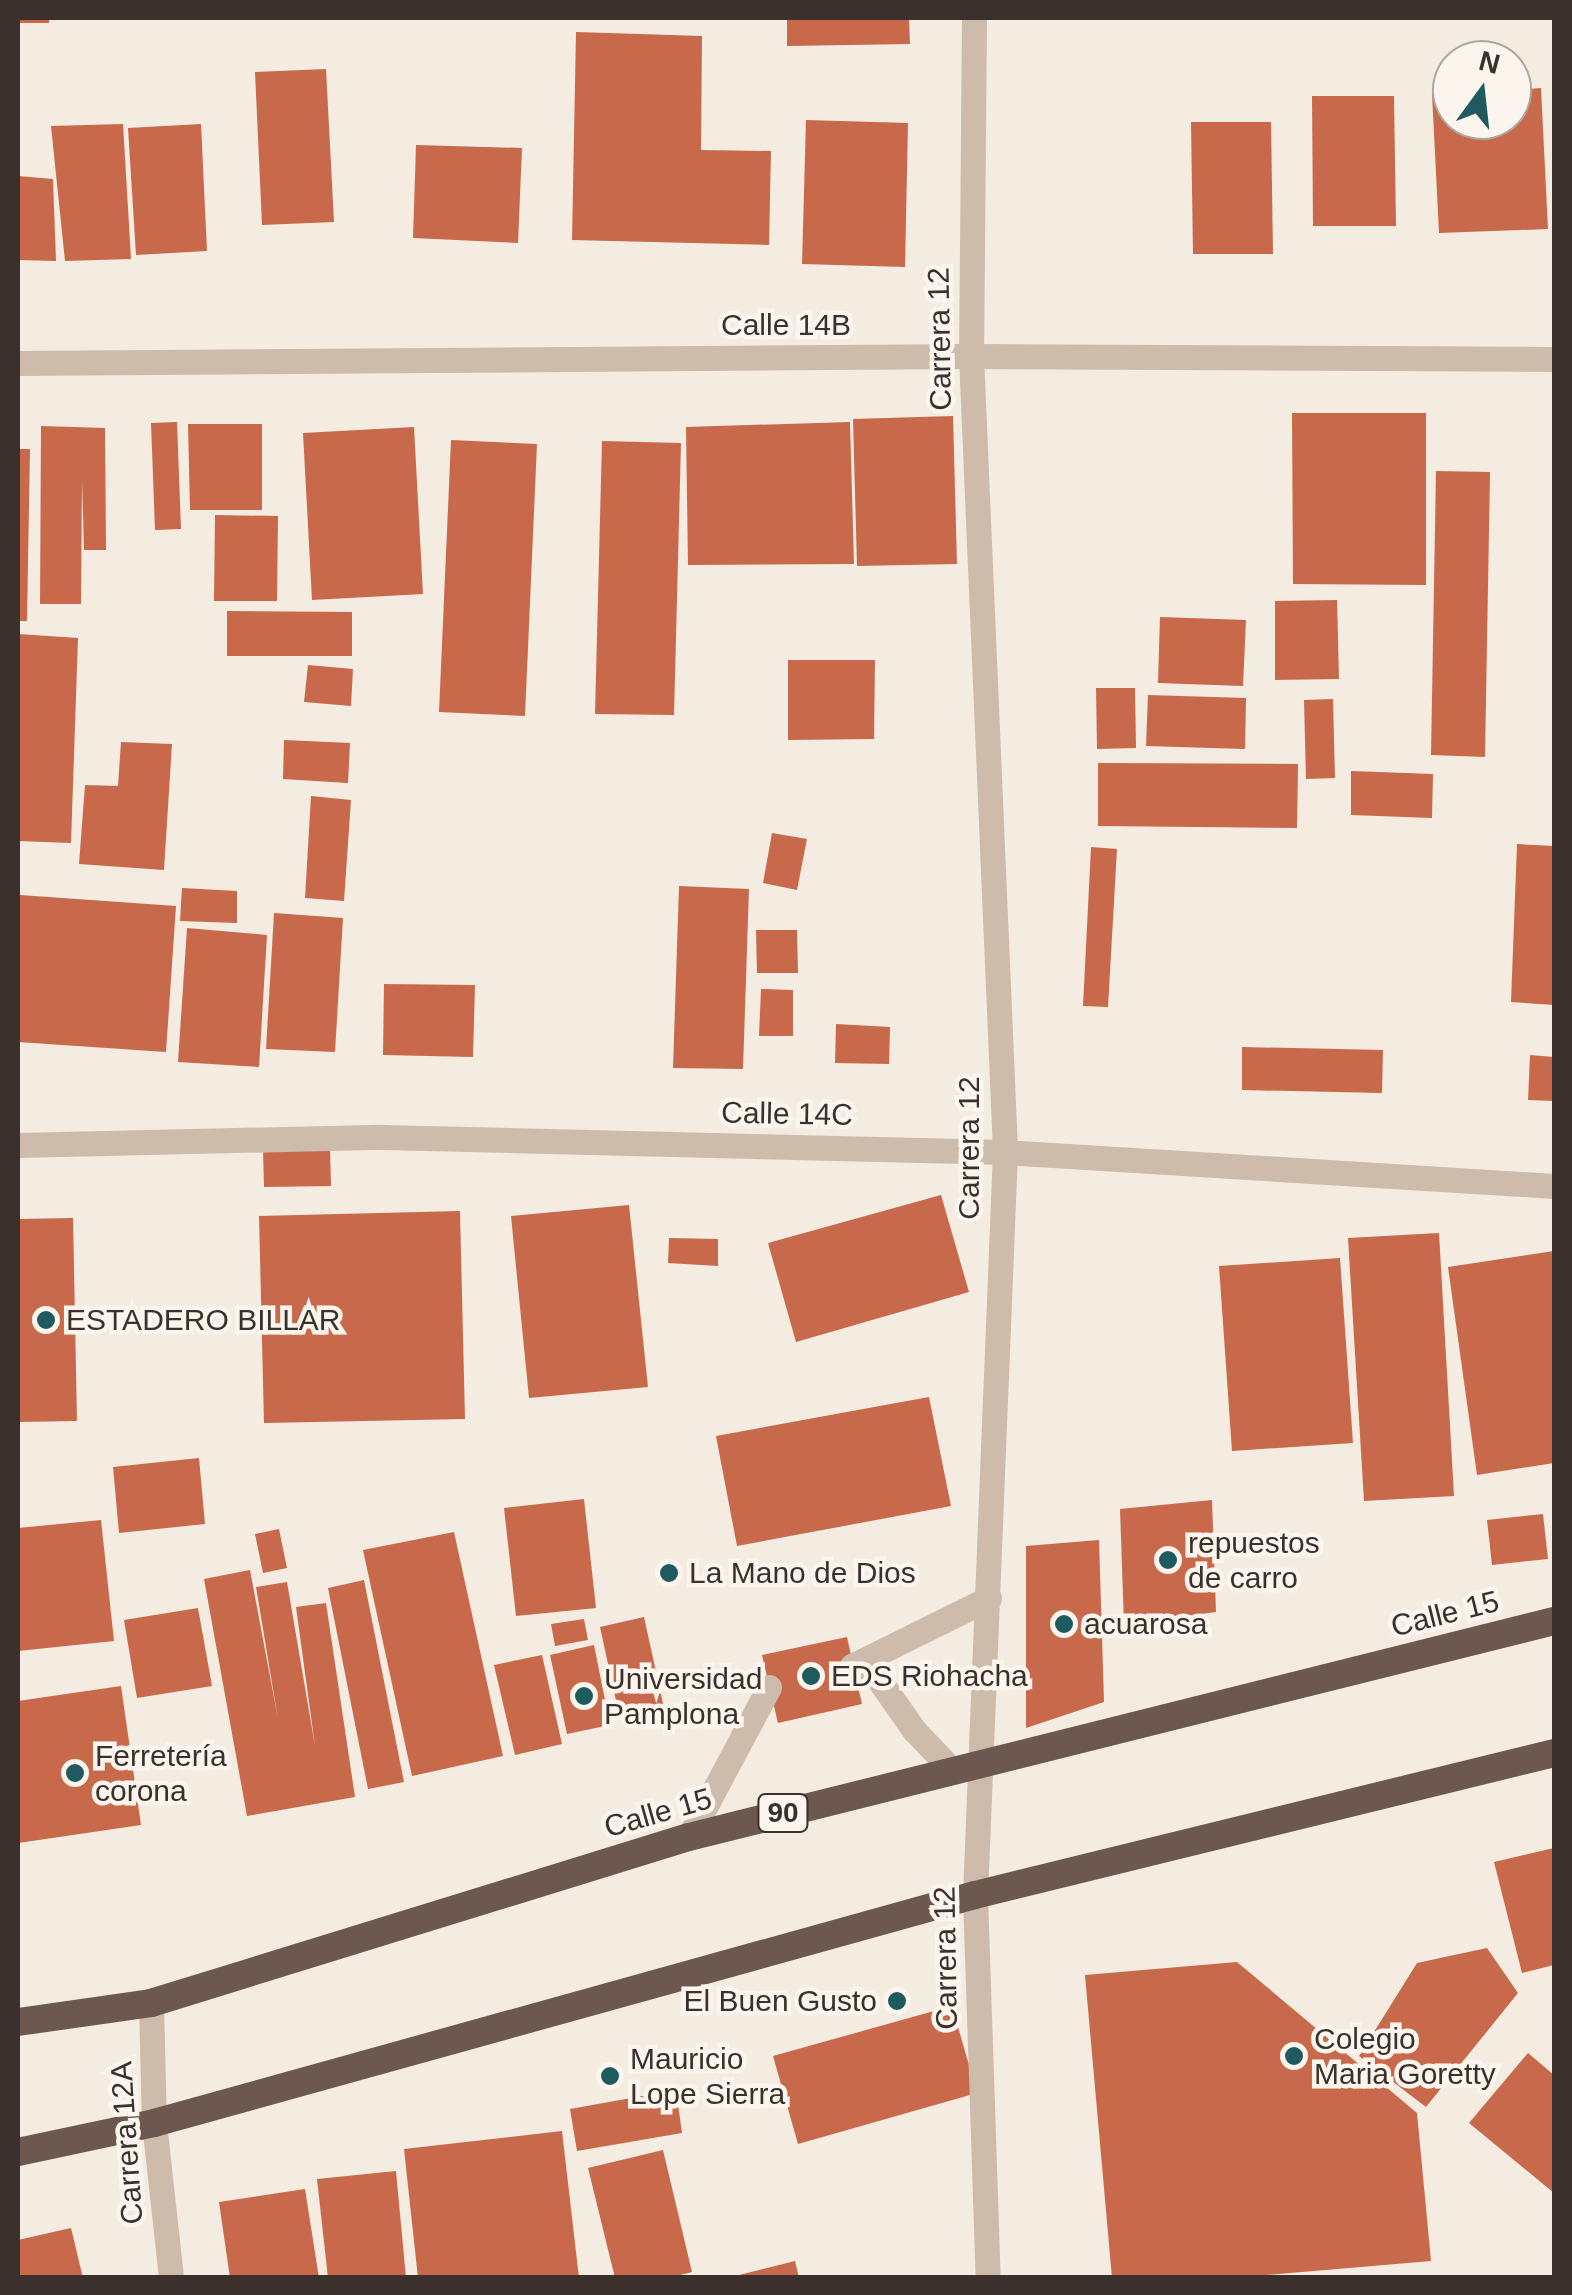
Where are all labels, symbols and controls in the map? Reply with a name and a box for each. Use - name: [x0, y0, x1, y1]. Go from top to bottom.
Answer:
- north arrow: [1432, 40, 1532, 140]
- text: N: [1476, 45, 1503, 80]
- street label: Carrera 12: [921, 267, 959, 411]
- street label: Calle 14B: [721, 307, 851, 343]
- street label: Carrera 12: [951, 1076, 987, 1220]
- street label: Calle 14C: [721, 1095, 853, 1133]
- place label: ESTADERO BILLAR: [66, 1302, 341, 1338]
- marker: ESTADERO BILLAR: [35, 1309, 57, 1331]
- place label: repuestos de carro: [1188, 1525, 1320, 1596]
- marker: repuestos de carro: [1157, 1549, 1179, 1571]
- place label: La Mano de Dios: [689, 1555, 916, 1591]
- marker: La Mano de Dios: [658, 1562, 680, 1584]
- street label: Calle 15: [1387, 1583, 1503, 1645]
- place label: acuarosa: [1084, 1606, 1207, 1642]
- marker: acuarosa: [1053, 1613, 1075, 1635]
- place label: EDS Riohacha: [831, 1658, 1028, 1694]
- place label: Universidad Pamplona: [604, 1661, 762, 1732]
- marker: EDS Riohacha: [800, 1665, 822, 1687]
- marker: Universidad Pamplona: [573, 1685, 595, 1707]
- place label: Ferretería corona: [95, 1738, 227, 1808]
- marker: Ferretería corona: [64, 1762, 86, 1784]
- street label: Calle 15: [600, 1781, 716, 1845]
- road number: 90: [756, 1790, 810, 1836]
- street label: Carrera 12: [927, 1886, 965, 2030]
- place label: El Buen Gusto: [684, 1983, 877, 2019]
- marker: El Buen Gusto: [886, 1990, 908, 2012]
- place label: Colegio Maria Goretty: [1314, 2021, 1496, 2092]
- place label: Mauricio Lope Sierra: [630, 2041, 785, 2112]
- marker: Colegio Maria Goretty: [1283, 2045, 1305, 2067]
- street label: Carrera 12A: [103, 2060, 151, 2226]
- marker: Mauricio Lope Sierra: [599, 2065, 621, 2087]

